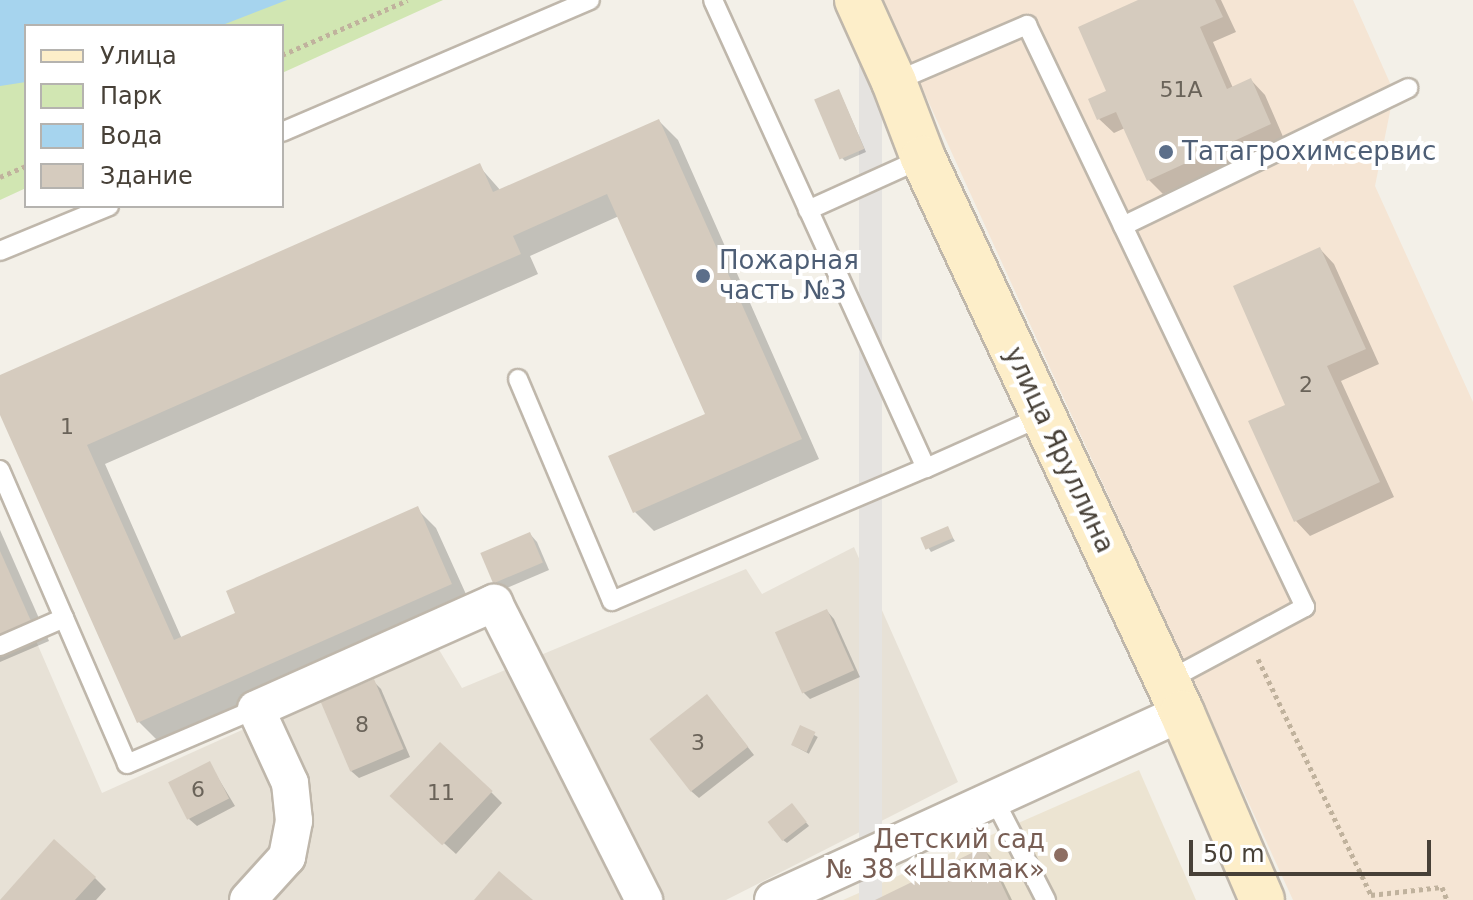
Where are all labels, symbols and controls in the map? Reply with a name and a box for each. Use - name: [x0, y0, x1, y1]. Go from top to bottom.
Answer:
- legend: [24, 24, 284, 208]
- text: Улица: [100, 42, 177, 70]
- house number: 51А: [1159, 77, 1203, 103]
- text: Парк: [100, 82, 162, 110]
- text: Вода: [100, 122, 162, 150]
- place label: Татагрохимсервис: [1182, 136, 1436, 168]
- marker: Татагрохимсервис: [1157, 143, 1175, 161]
- text: Здание: [100, 162, 193, 190]
- place label: Пожарная часть №3: [719, 245, 859, 306]
- marker: Пожарная часть №3: [694, 267, 712, 285]
- street label: улица Яруллина: [998, 342, 1120, 558]
- house number: 2: [1299, 372, 1313, 398]
- house number: 1: [60, 414, 74, 440]
- house number: 8: [355, 712, 369, 738]
- house number: 3: [691, 730, 705, 756]
- house number: 6: [191, 777, 205, 803]
- house number: 11: [427, 780, 455, 806]
- place label: Детский сад № 38 «Шакмак»: [826, 824, 1045, 886]
- scale bar: [1193, 824, 1435, 874]
- text: 50 m: [1203, 840, 1265, 868]
- marker: Детский сад № 38 «Шакмак»: [1052, 846, 1070, 864]

